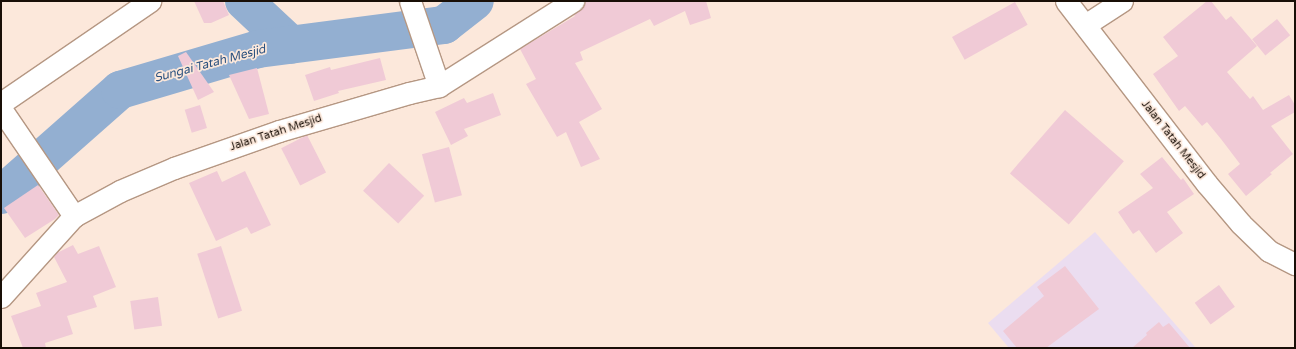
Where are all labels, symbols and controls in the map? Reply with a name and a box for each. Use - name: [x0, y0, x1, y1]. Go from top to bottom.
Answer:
- water label: Sungai Tatah Mesjid: [153, 42, 267, 86]
- street label: Jalan Tatah Mesjid: [1138, 98, 1208, 182]
- street label: Jalan Tatah Mesjid: [228, 112, 324, 154]

